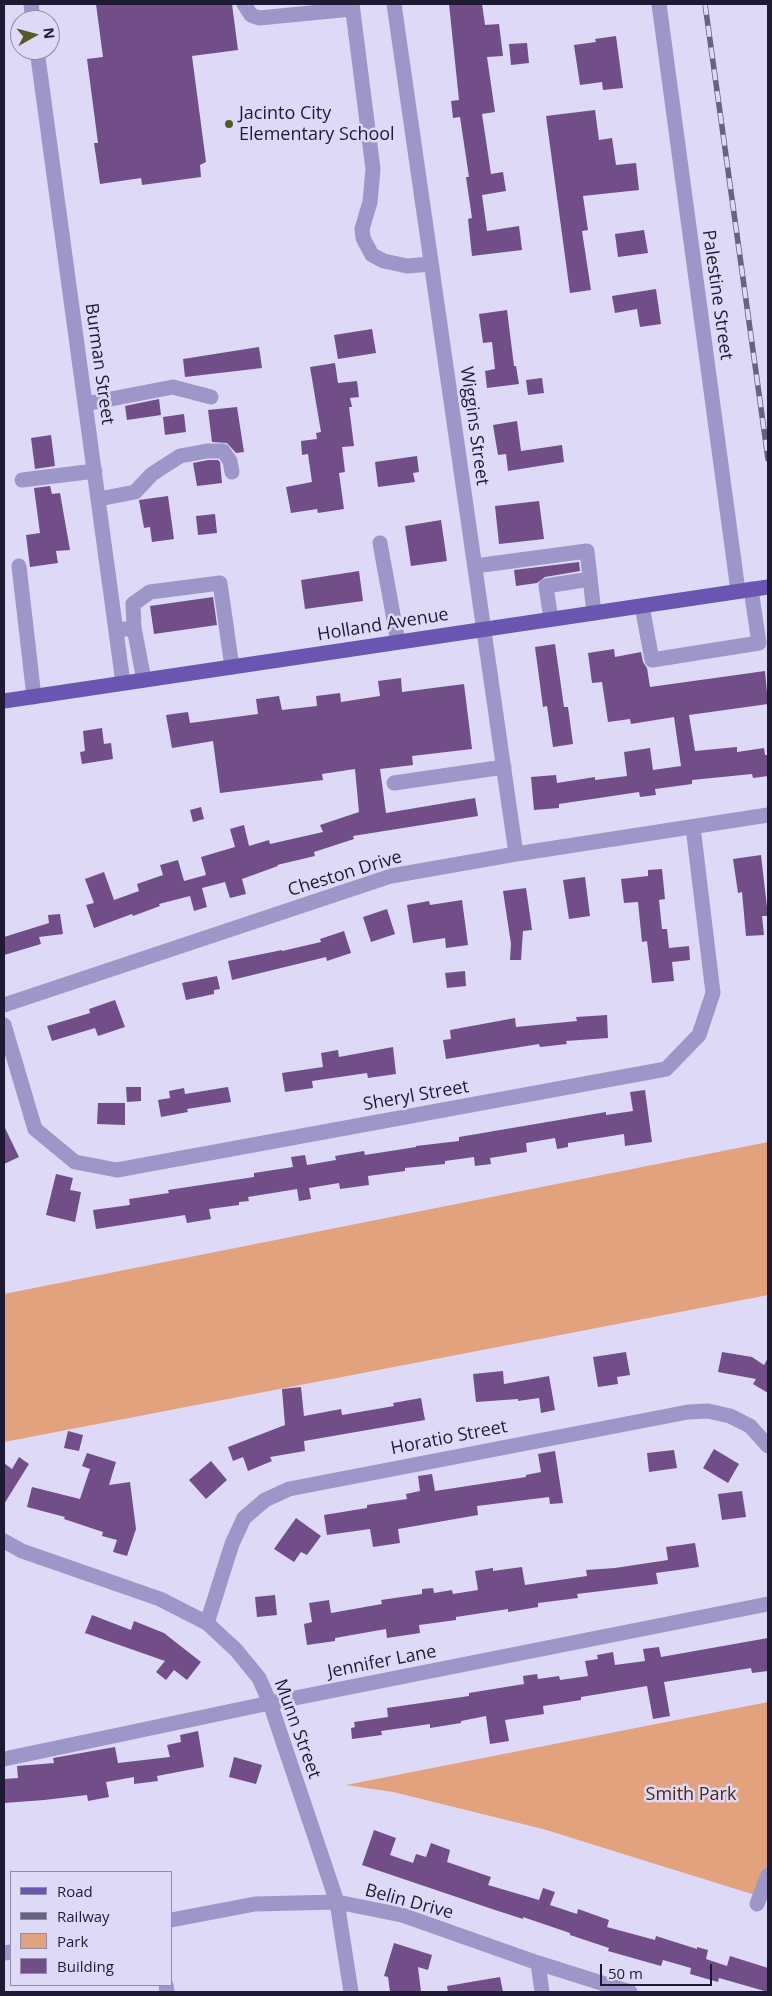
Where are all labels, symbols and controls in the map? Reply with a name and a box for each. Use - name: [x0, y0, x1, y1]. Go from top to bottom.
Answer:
- north arrow: [10, 10, 60, 60]
- text: N: [39, 26, 60, 40]
- place label: Jacinto City Elementary School: [239, 103, 395, 146]
- marker: Jacinto City Elementary School: [223, 118, 235, 130]
- street label: Palestine Street: [697, 229, 737, 361]
- street label: Burman Street: [80, 302, 118, 426]
- street label: Wiggins Street: [455, 365, 493, 487]
- street label: Holland Avenue: [316, 604, 450, 646]
- street label: Cheston Drive: [285, 846, 405, 902]
- street label: Sheryl Street: [361, 1076, 471, 1116]
- street label: Horatio Street: [389, 1416, 509, 1460]
- street label: Jennifer Lane: [326, 1641, 438, 1683]
- street label: Munn Street: [269, 1676, 325, 1782]
- park label: Smith Park: [646, 1784, 736, 1806]
- legend: [10, 1871, 172, 1986]
- street label: Belin Drive: [362, 1880, 456, 1924]
- text: Road: [57, 1881, 93, 1901]
- text: Railway: [57, 1906, 110, 1926]
- text: Park: [57, 1931, 88, 1951]
- scale bar: [602, 1954, 714, 1986]
- text: Building: [57, 1956, 114, 1976]
- text: 50 m: [608, 1963, 643, 1983]

